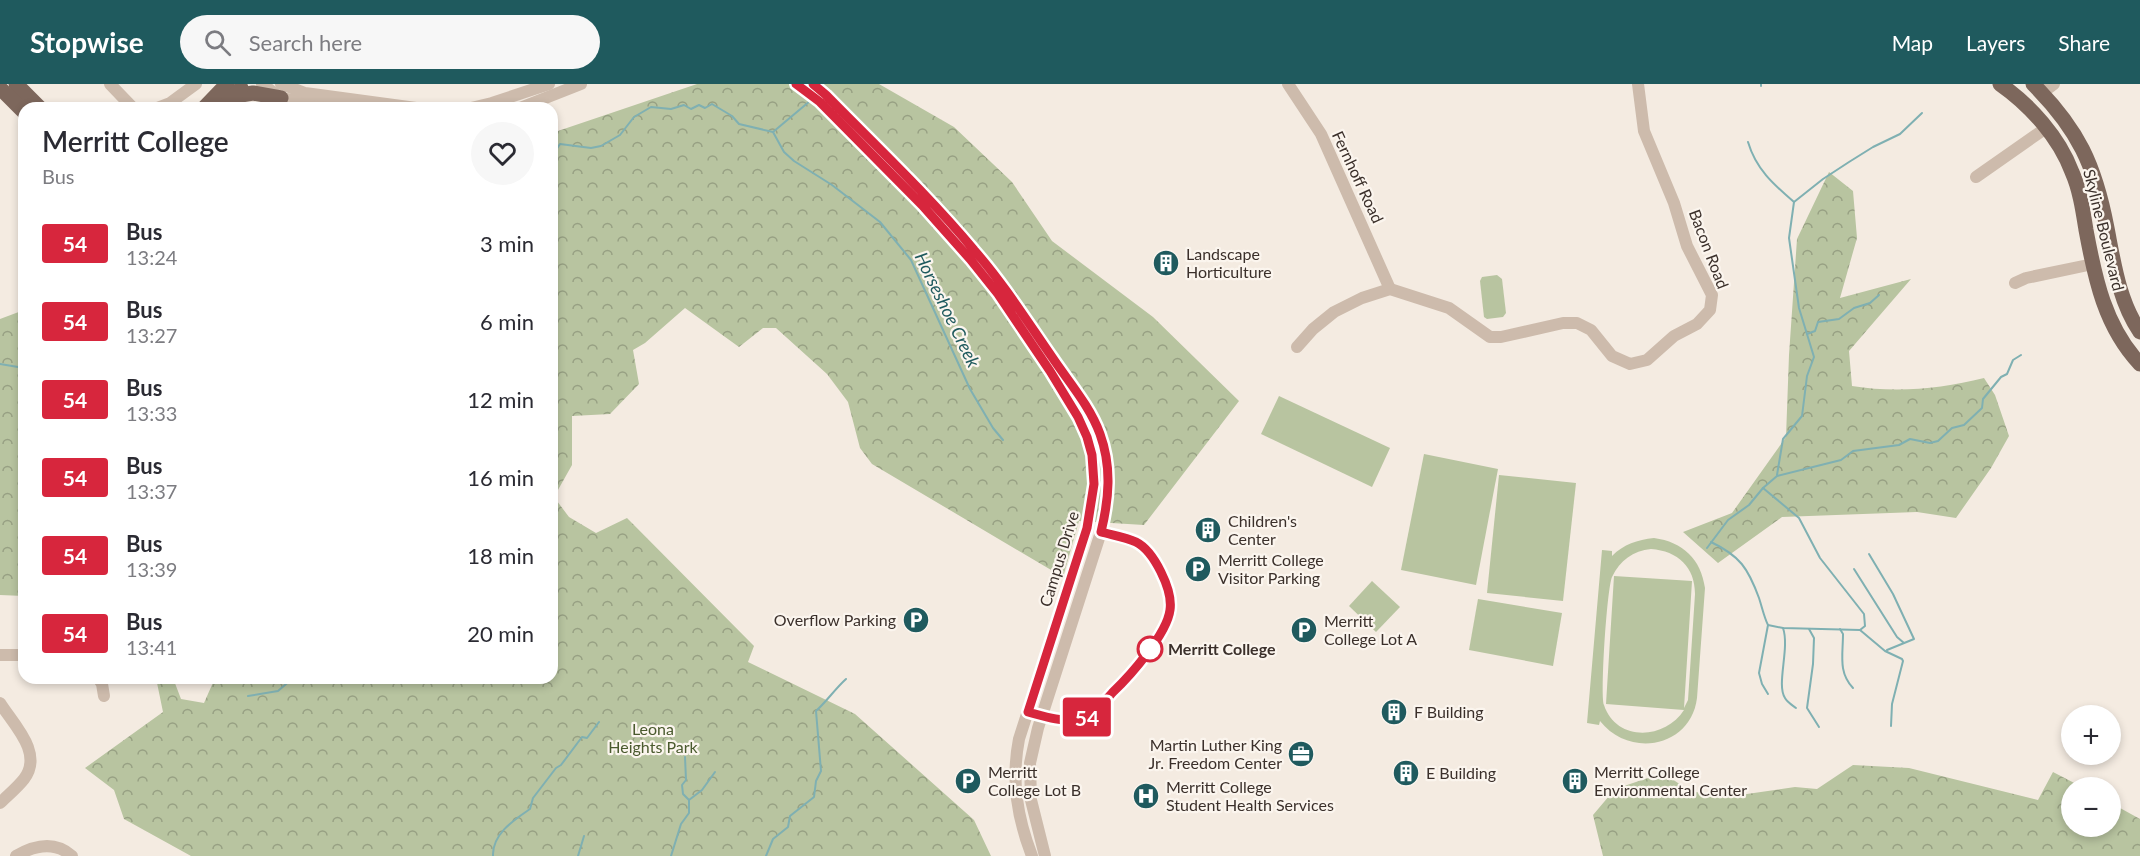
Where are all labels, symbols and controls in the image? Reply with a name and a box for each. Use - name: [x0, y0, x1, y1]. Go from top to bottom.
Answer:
- search box: [180, 15, 600, 69]
- text: Stopwise: [30, 25, 144, 59]
- icon: search: [201, 26, 234, 59]
- text: Search here: [249, 29, 362, 56]
- text: Map: [1892, 30, 1933, 55]
- text: Layers: [1966, 30, 2025, 55]
- text: Share: [2058, 30, 2110, 55]
- button: heart: [471, 122, 534, 185]
- text: Merritt College: [42, 124, 229, 158]
- street label: Fernhoff Road: [1329, 128, 1388, 226]
- text: Bus: [42, 164, 75, 188]
- street label: Skyline Boulevard: [2080, 167, 2129, 293]
- street label: Bacon Road: [1686, 207, 1733, 291]
- text: Bus: [126, 218, 162, 245]
- text: 3 min: [480, 230, 534, 257]
- text: 54: [63, 231, 87, 256]
- place label: Landscape Horticulture: [1186, 244, 1272, 281]
- text: 13:24: [126, 245, 177, 269]
- water label: Horseshoe Creek: [911, 248, 985, 371]
- building icon: Landscape Horticulture: [1151, 248, 1181, 278]
- text: Bus: [126, 296, 162, 323]
- text: 6 min: [480, 308, 534, 335]
- text: 54: [63, 309, 87, 334]
- text: 13:27: [126, 323, 177, 347]
- text: Bus: [126, 374, 162, 401]
- text: 12 min: [467, 386, 534, 413]
- text: 54: [63, 387, 87, 412]
- text: 13:33: [126, 401, 177, 425]
- text: Bus: [126, 452, 162, 479]
- text: 16 min: [467, 464, 534, 491]
- text: 54: [63, 465, 87, 490]
- text: 13:37: [126, 479, 177, 503]
- street label: Campus Drive: [1035, 509, 1082, 609]
- place label: Children's Center: [1228, 511, 1297, 548]
- building icon: Children's Center: [1193, 515, 1223, 545]
- text: Bus: [126, 530, 162, 557]
- text: 18 min: [467, 542, 534, 569]
- text: 54: [63, 543, 87, 568]
- place label: Merritt College Visitor Parking: [1218, 550, 1324, 587]
- parking icon: Merritt College Visitor Parking: [1183, 554, 1213, 584]
- text: 13:39: [126, 557, 177, 581]
- parking icon: Overflow Parking: [901, 605, 931, 635]
- text: Bus: [126, 608, 162, 635]
- place label: Overflow Parking: [774, 610, 896, 629]
- place label: Merritt College Lot A: [1324, 611, 1417, 648]
- parking icon: Merritt College Lot A: [1289, 615, 1319, 645]
- text: 20 min: [467, 620, 534, 647]
- text: 54: [63, 621, 87, 646]
- text: 13:41: [126, 635, 177, 659]
- marker: Merritt College: [1137, 636, 1163, 662]
- place label: Merritt College: [1168, 639, 1276, 658]
- building icon: F Building: [1379, 697, 1409, 727]
- line badge: 54: [1060, 698, 1114, 736]
- place label: F Building: [1414, 702, 1484, 721]
- text: 54: [1075, 705, 1099, 730]
- map controls: [2061, 705, 2121, 837]
- button: +: [2061, 705, 2121, 765]
- park label: Leona Heights Park: [608, 719, 699, 756]
- place label: Martin Luther King Jr. Freedom Center: [1149, 735, 1282, 772]
- office icon: Martin Luther King Jr. Freedom Center: [1286, 739, 1316, 769]
- building icon: E Building: [1391, 758, 1421, 788]
- place label: Merritt College Lot B: [988, 762, 1081, 799]
- place label: Merritt College Environmental Center: [1594, 762, 1747, 799]
- place label: E Building: [1426, 763, 1496, 782]
- parking icon: Merritt College Lot B: [953, 766, 983, 796]
- building icon: Merritt College Environmental Center: [1560, 766, 1590, 796]
- place label: Merritt College Student Health Services: [1166, 777, 1334, 814]
- button: −: [2061, 777, 2121, 837]
- hospital icon: Merritt College Student Health Services: [1131, 781, 1161, 811]

